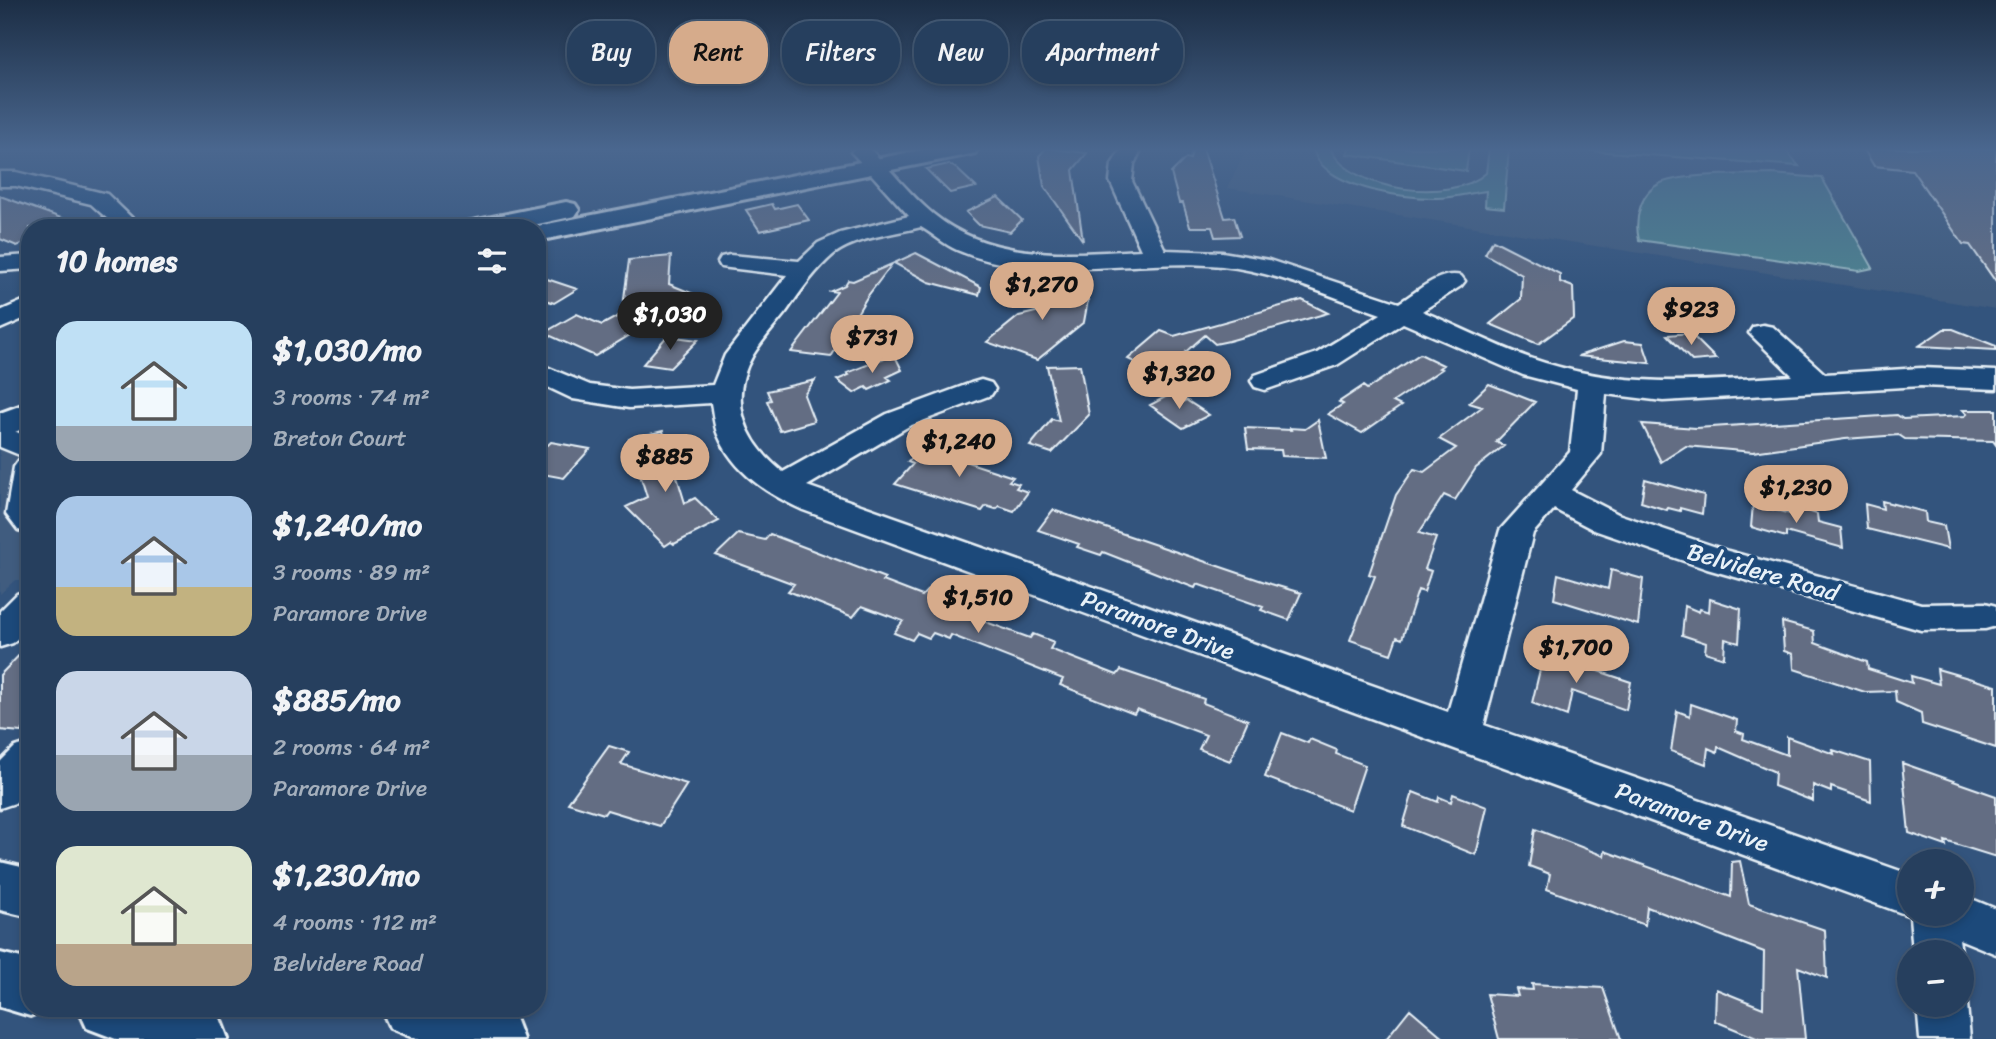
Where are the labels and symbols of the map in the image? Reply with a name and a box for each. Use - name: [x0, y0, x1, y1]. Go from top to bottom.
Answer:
- pin: $1,270: [985, 262, 1099, 322]
- pin: $923: [1650, 288, 1732, 347]
- pin: $1,030: [613, 292, 727, 352]
- pin: $731: [831, 316, 913, 375]
- pin: $1,320: [1122, 352, 1236, 411]
- pin: $1,240: [902, 420, 1016, 479]
- pin: $885: [624, 434, 706, 494]
- pin: $1,230: [1739, 466, 1853, 525]
- street label: Belvidere Road: [1682, 530, 1845, 614]
- pin: $1,510: [921, 576, 1035, 635]
- street label: Paramore Drive: [1075, 578, 1241, 672]
- pin: $1,700: [1519, 626, 1633, 685]
- street label: Paramore Drive: [1609, 770, 1775, 864]

